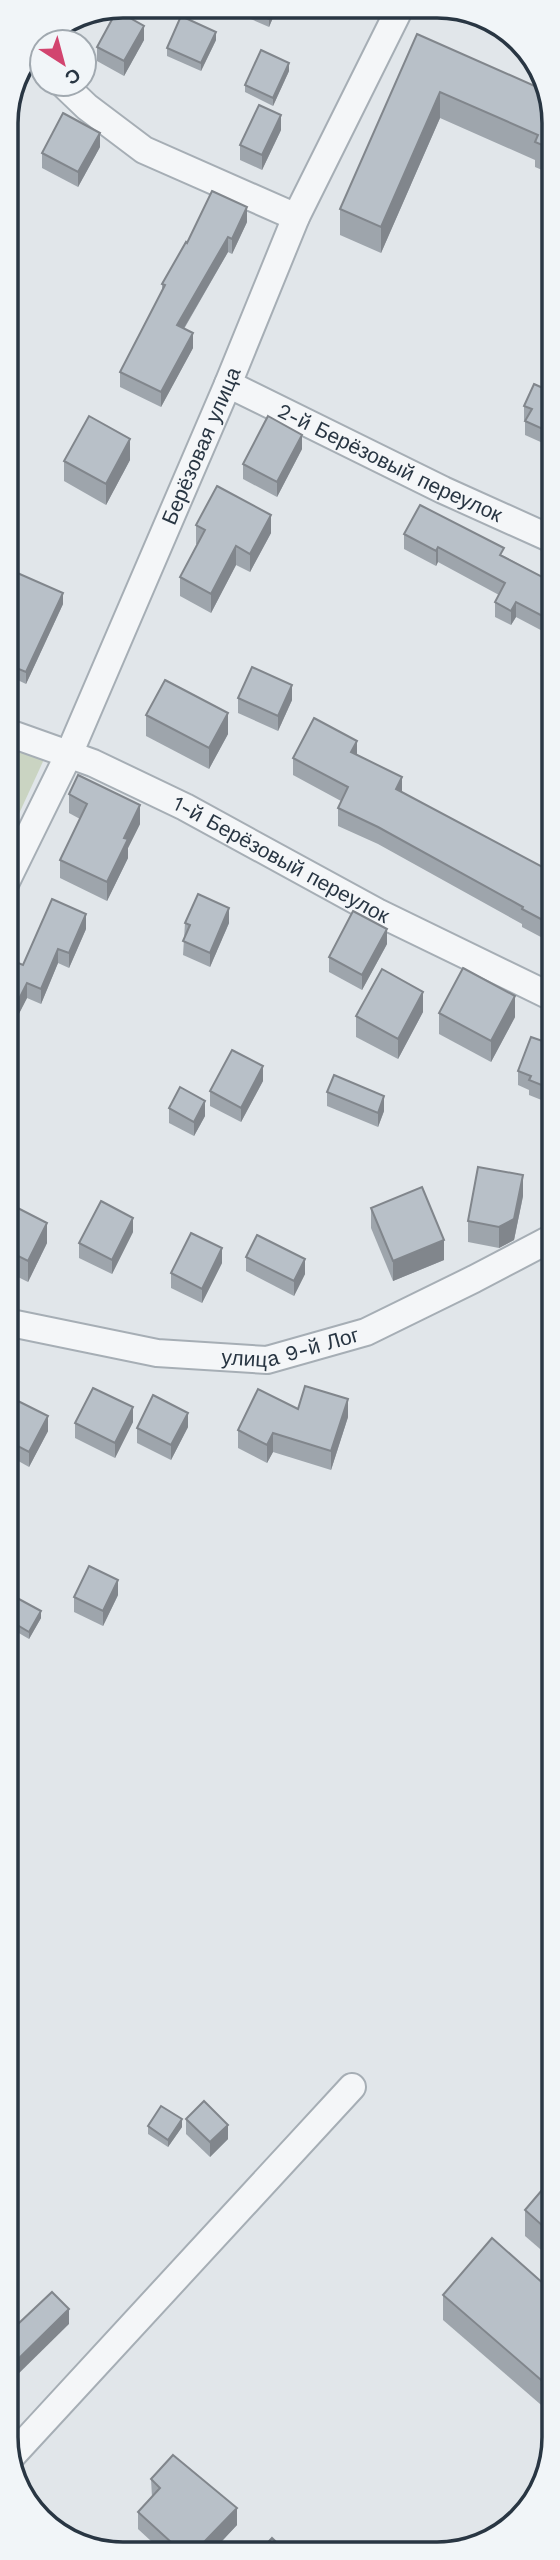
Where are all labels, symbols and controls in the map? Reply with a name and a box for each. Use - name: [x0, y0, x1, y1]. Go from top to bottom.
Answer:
- north arrow: [28, 28, 98, 98]
- text: С: [60, 63, 85, 90]
- street label: Берёзовая улица: [156, 363, 246, 528]
- street label: 2-й Берёзовый переулок: [274, 398, 507, 527]
- street label: 1-й Берёзовый переулок: [169, 790, 394, 928]
- street label: улица 9-й Лог: [221, 1322, 362, 1372]

